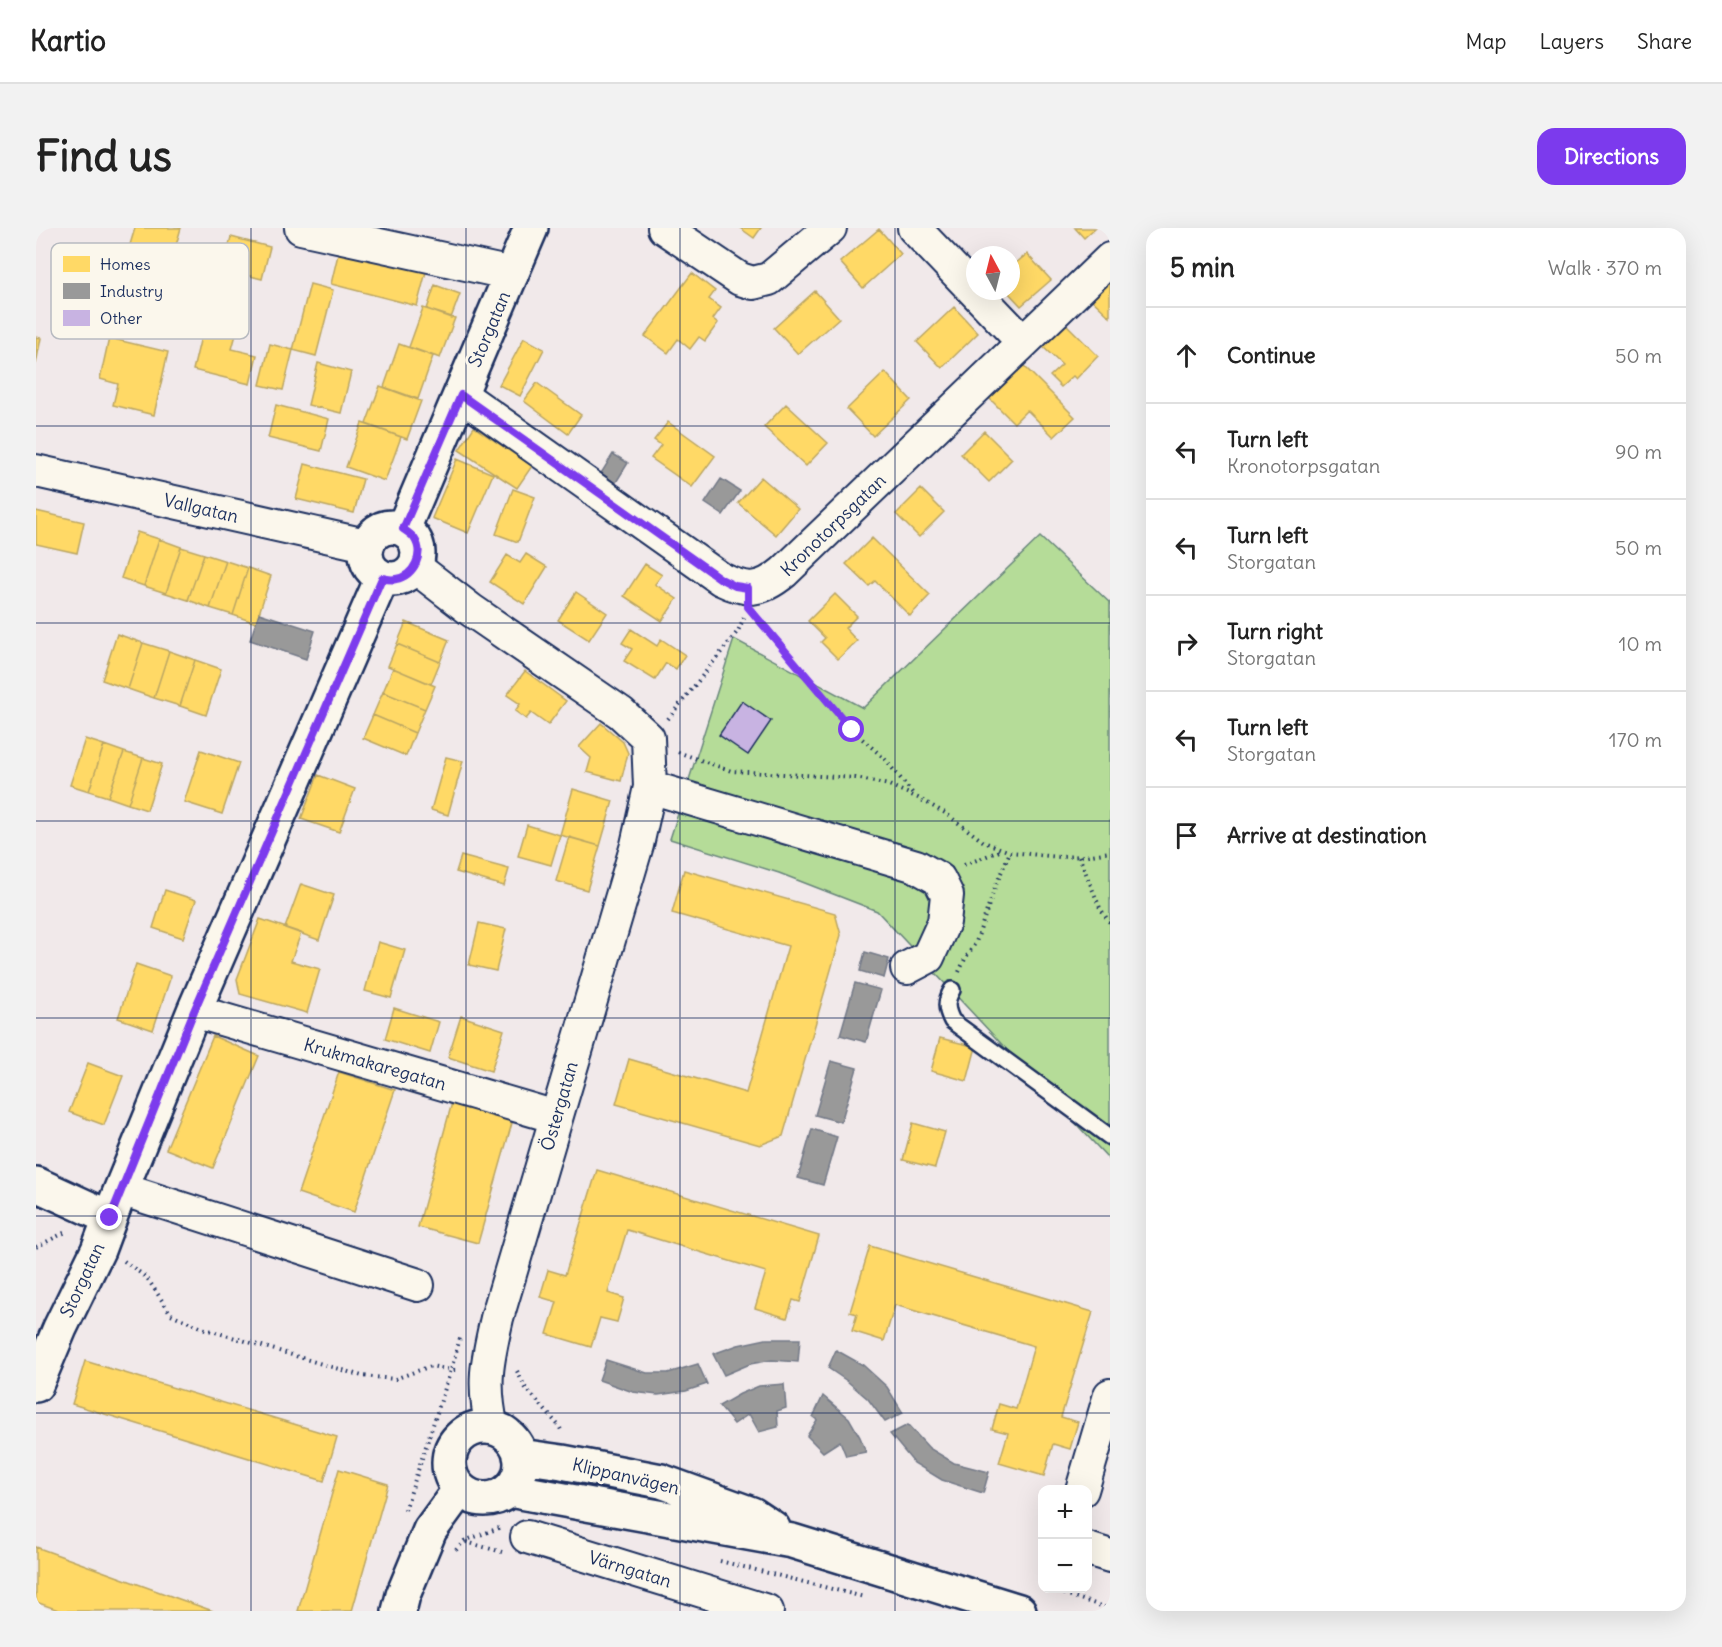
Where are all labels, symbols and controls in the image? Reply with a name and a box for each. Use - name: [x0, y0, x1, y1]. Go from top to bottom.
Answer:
- text: Kartio: [30, 23, 106, 59]
- text: Map: [1466, 28, 1506, 55]
- text: Layers: [1539, 28, 1604, 55]
- text: Share: [1637, 28, 1692, 55]
- button: Directions: [1537, 128, 1686, 185]
- text: Find us: [36, 130, 172, 182]
- legend: [51, 243, 249, 339]
- north arrow: [966, 246, 1020, 300]
- text: 5 min: [1170, 251, 1235, 284]
- text: Homes: [100, 254, 150, 274]
- text: Walk · 370 m: [1548, 255, 1662, 280]
- text: Industry: [100, 281, 163, 301]
- street label: Storgatan: [463, 288, 515, 370]
- text: Other: [100, 308, 143, 328]
- icon: ahead: [1170, 339, 1203, 372]
- text: Continue: [1227, 341, 1316, 369]
- text: 50 m: [1615, 343, 1662, 368]
- text: Turn left: [1227, 425, 1308, 453]
- icon: left: [1170, 435, 1203, 468]
- text: 90 m: [1615, 439, 1662, 464]
- text: Kronotorpsgatan: [1227, 453, 1380, 478]
- street label: Kronotorpsgatan: [775, 469, 891, 581]
- street label: Vallgatan: [161, 488, 241, 528]
- text: Turn left: [1227, 521, 1308, 549]
- icon: left: [1170, 531, 1203, 564]
- text: 50 m: [1615, 535, 1662, 560]
- text: Storgatan: [1227, 549, 1316, 574]
- text: Turn right: [1227, 617, 1323, 645]
- icon: right: [1170, 627, 1203, 660]
- text: 10 m: [1619, 631, 1662, 656]
- text: Storgatan: [1227, 645, 1316, 670]
- text: Turn left: [1227, 713, 1308, 741]
- route start: [838, 716, 864, 742]
- icon: left: [1170, 723, 1203, 756]
- text: 170 m: [1609, 727, 1662, 752]
- text: Storgatan: [1227, 741, 1316, 766]
- icon: arrive: [1170, 819, 1203, 852]
- text: Arrive at destination: [1227, 821, 1427, 849]
- street label: Krukmakaregatan: [301, 1033, 449, 1095]
- street label: Östergatan: [535, 1059, 583, 1153]
- route end: [96, 1204, 122, 1230]
- street label: Storgatan: [55, 1239, 109, 1321]
- street label: Klippanvägen: [570, 1453, 682, 1499]
- map controls: [1038, 1485, 1092, 1593]
- button: +: [1038, 1485, 1092, 1539]
- button: −: [1038, 1539, 1092, 1593]
- street label: Värngatan: [586, 1545, 674, 1593]

